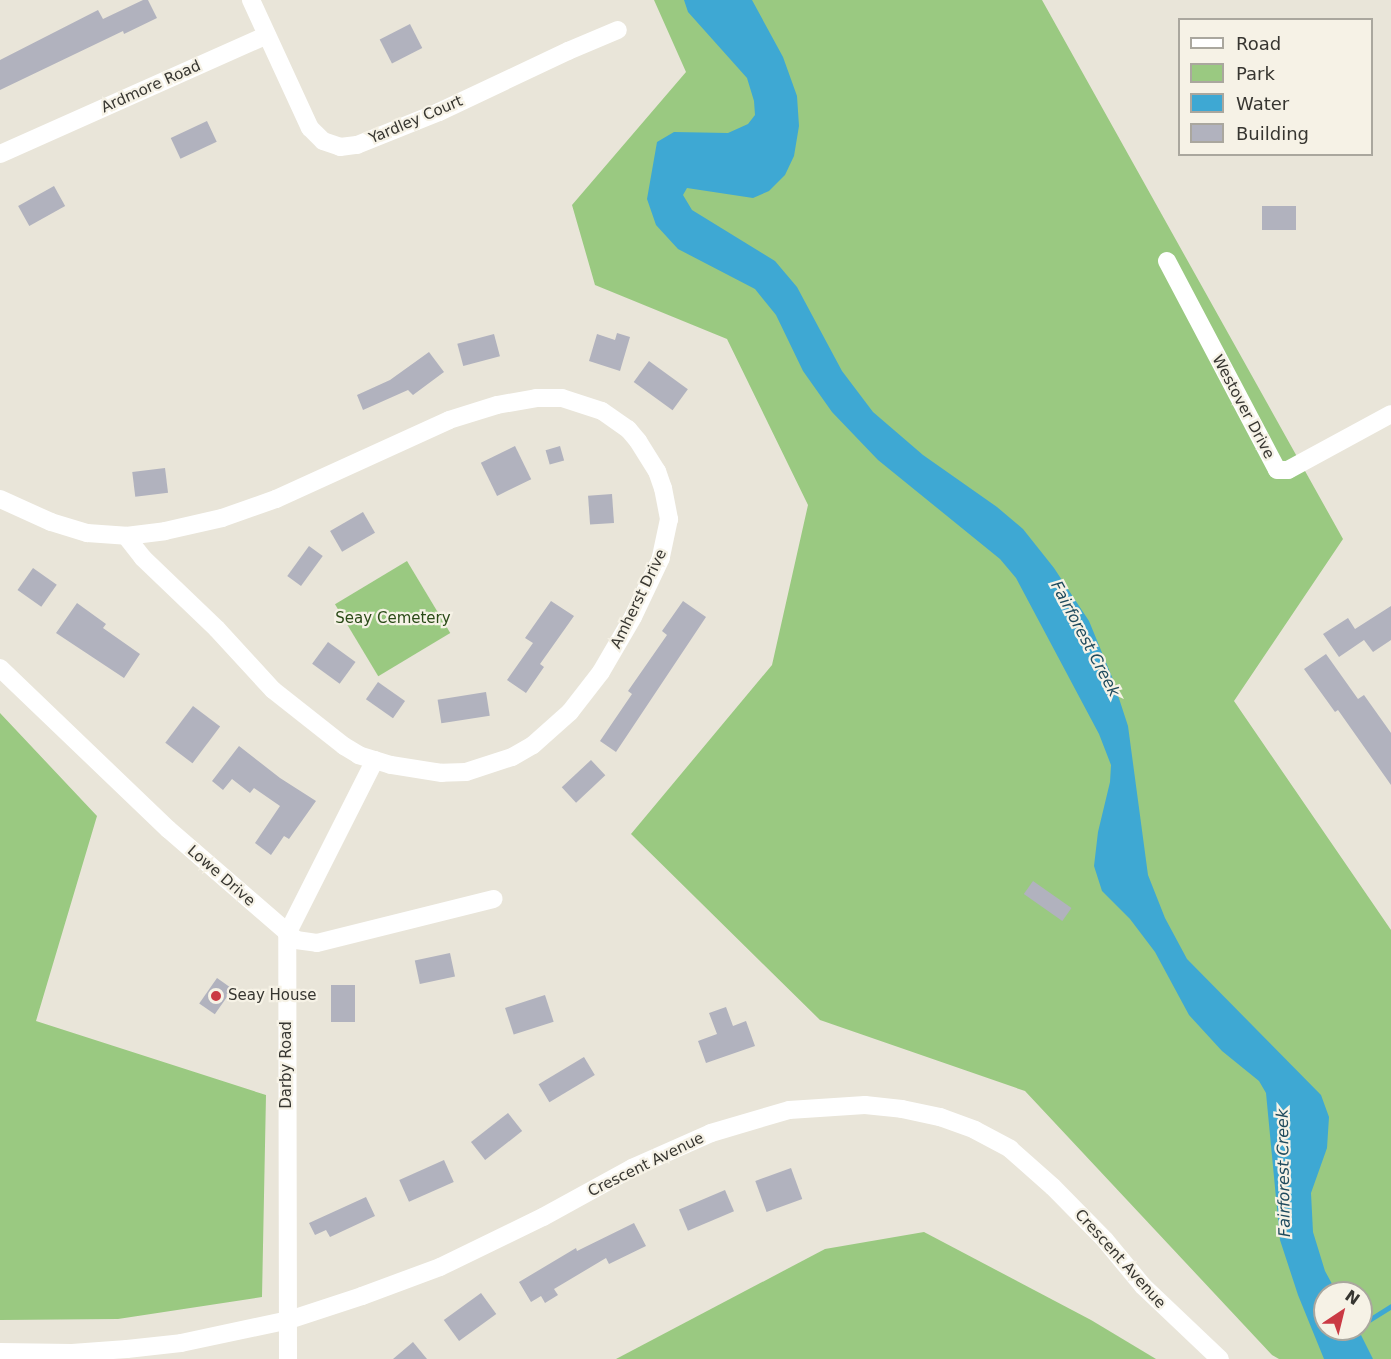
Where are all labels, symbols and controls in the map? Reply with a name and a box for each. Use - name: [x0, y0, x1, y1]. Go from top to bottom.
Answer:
- legend: [1178, 18, 1373, 156]
- text: Road: [1236, 33, 1281, 54]
- street label: Ardmore Road: [98, 57, 204, 117]
- text: Park: [1236, 63, 1275, 84]
- street label: Yardley Court: [366, 92, 466, 148]
- text: Water: [1236, 93, 1289, 114]
- text: Building: [1236, 123, 1309, 144]
- street label: Westover Drive: [1208, 352, 1278, 462]
- street label: Amherst Drive: [607, 546, 671, 652]
- water label: Fairforest Creek: [1046, 578, 1124, 700]
- park label: Seay Cemetery: [335, 610, 451, 628]
- street label: Lowe Drive: [184, 842, 258, 910]
- place label: Seay House: [228, 987, 317, 1005]
- marker: Seay House: [209, 989, 223, 1003]
- street label: Darby Road: [278, 1021, 296, 1109]
- water label: Fairforest Creek: [1273, 1109, 1295, 1237]
- street label: Crescent Avenue: [585, 1129, 707, 1201]
- street label: Crescent Avenue: [1071, 1206, 1169, 1312]
- north arrow: [1313, 1281, 1373, 1341]
- text: N: [1342, 1286, 1363, 1309]

